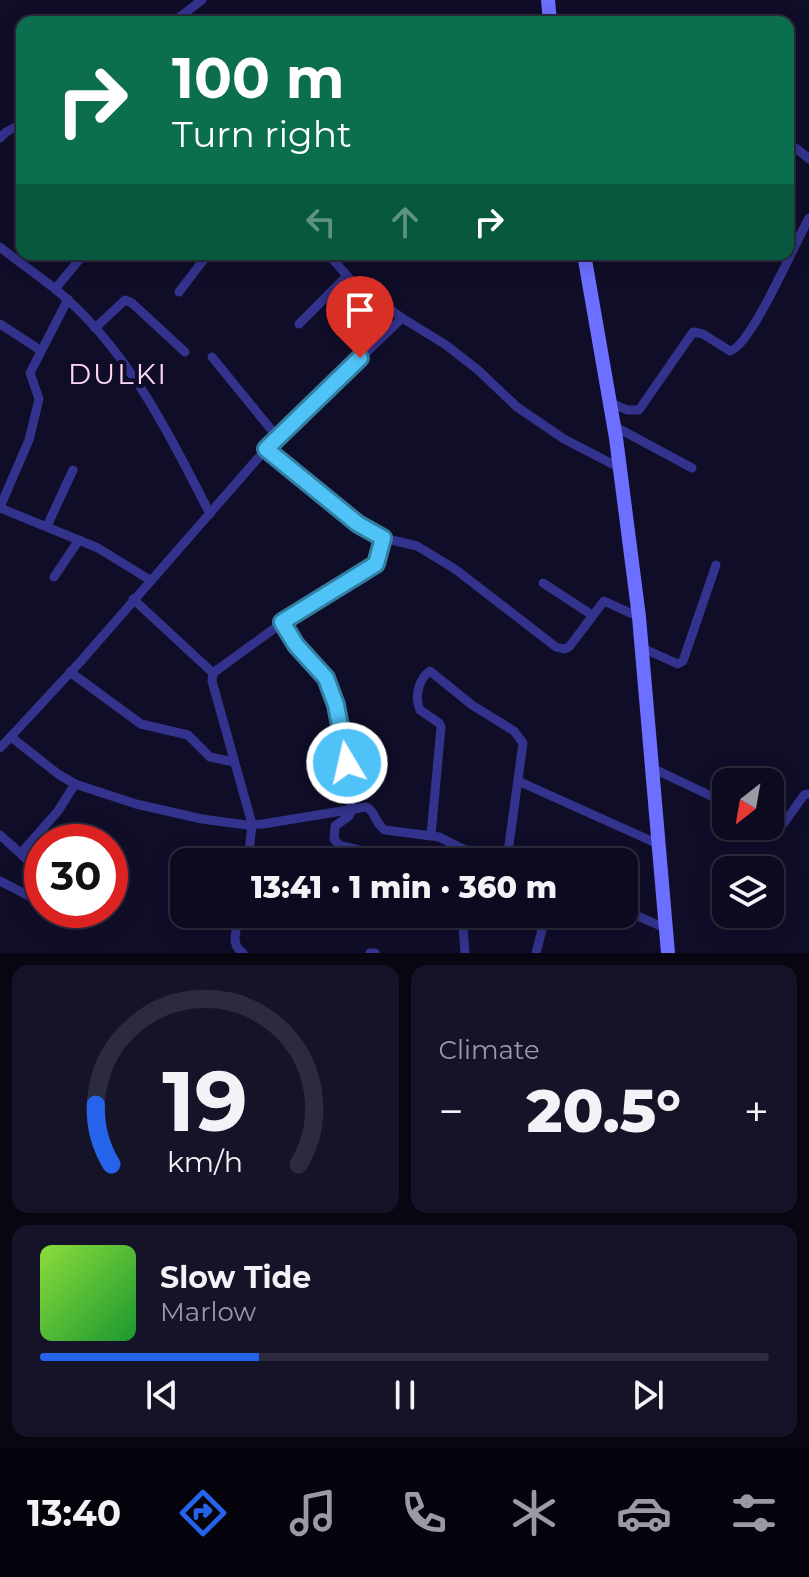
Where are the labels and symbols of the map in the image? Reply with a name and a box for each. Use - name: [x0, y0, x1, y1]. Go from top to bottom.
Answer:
- pin: [326, 276, 394, 358]
- district label: DULKI: [68, 357, 168, 391]
- position arrow: [305, 721, 389, 805]
- north arrow: [712, 768, 784, 840]
- speed limit sign: 30: [24, 824, 128, 928]

